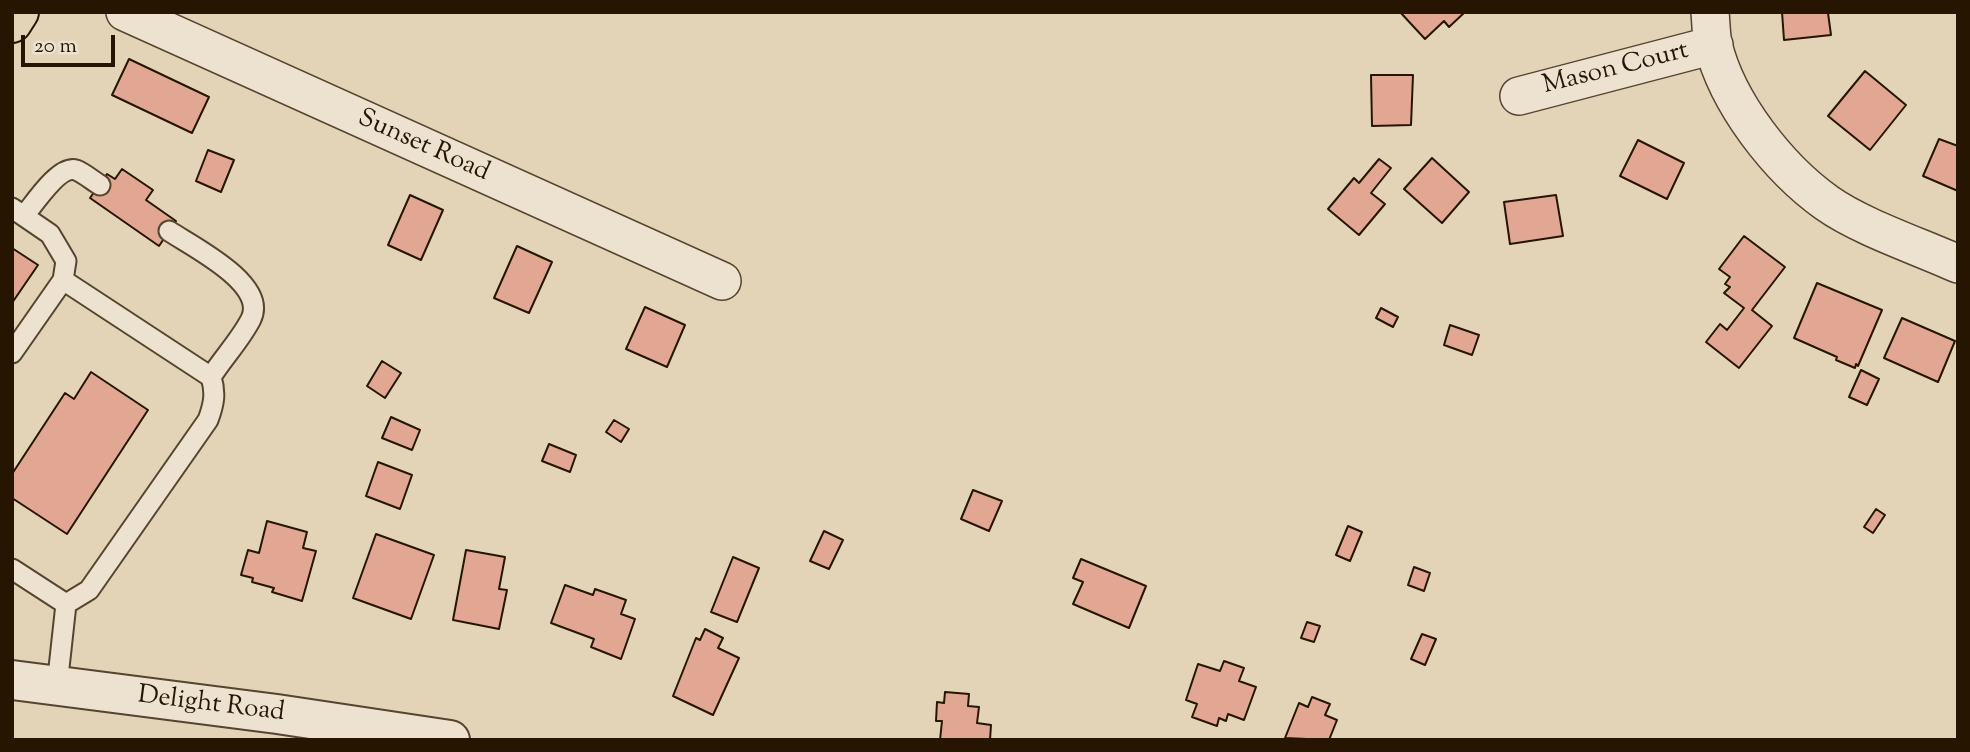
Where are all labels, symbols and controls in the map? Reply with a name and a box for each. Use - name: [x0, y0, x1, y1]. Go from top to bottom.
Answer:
- scale bar: [24, 21, 119, 65]
- text: 20 m: [34, 32, 77, 62]
- street label: Mason Court: [1540, 37, 1692, 103]
- street label: Sunset Road: [352, 104, 494, 190]
- street label: Delight Road: [136, 682, 286, 730]

